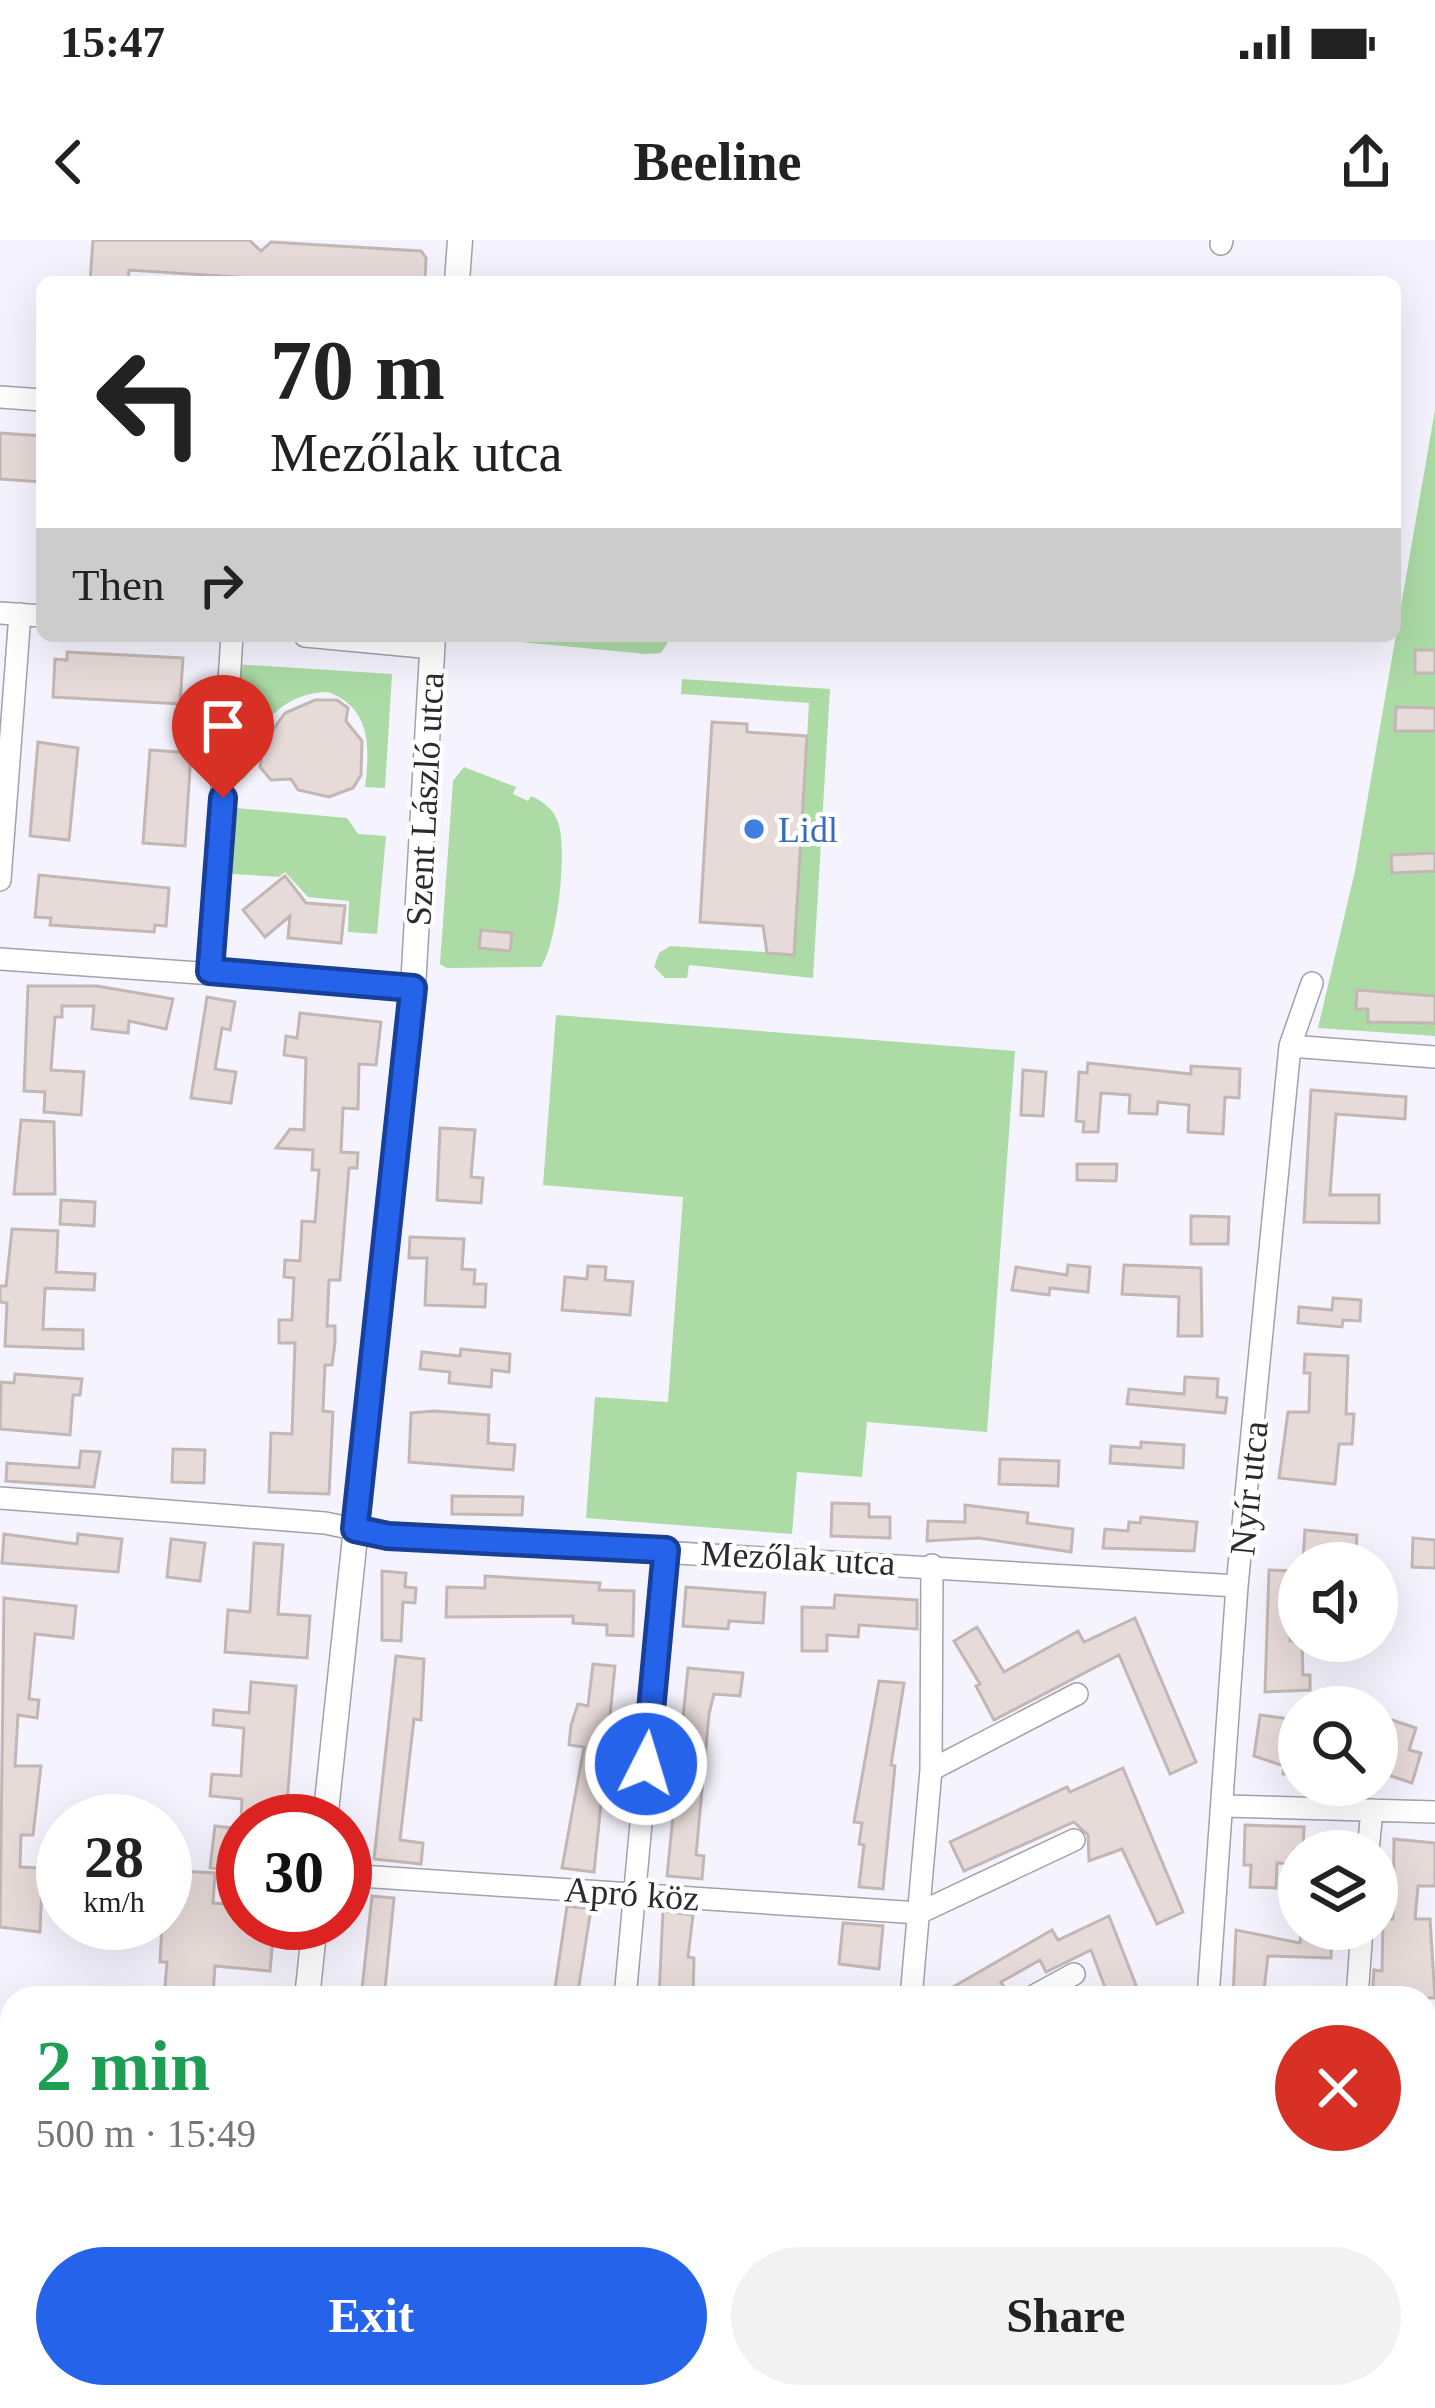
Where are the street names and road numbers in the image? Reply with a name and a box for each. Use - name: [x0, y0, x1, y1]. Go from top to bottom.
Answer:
- street label: Szent László utca: [398, 671, 452, 927]
- street label: Nyír utca: [1222, 1419, 1276, 1557]
- street label: Mezőlak utca: [700, 1533, 896, 1583]
- street label: Apró köz: [563, 1869, 701, 1919]

